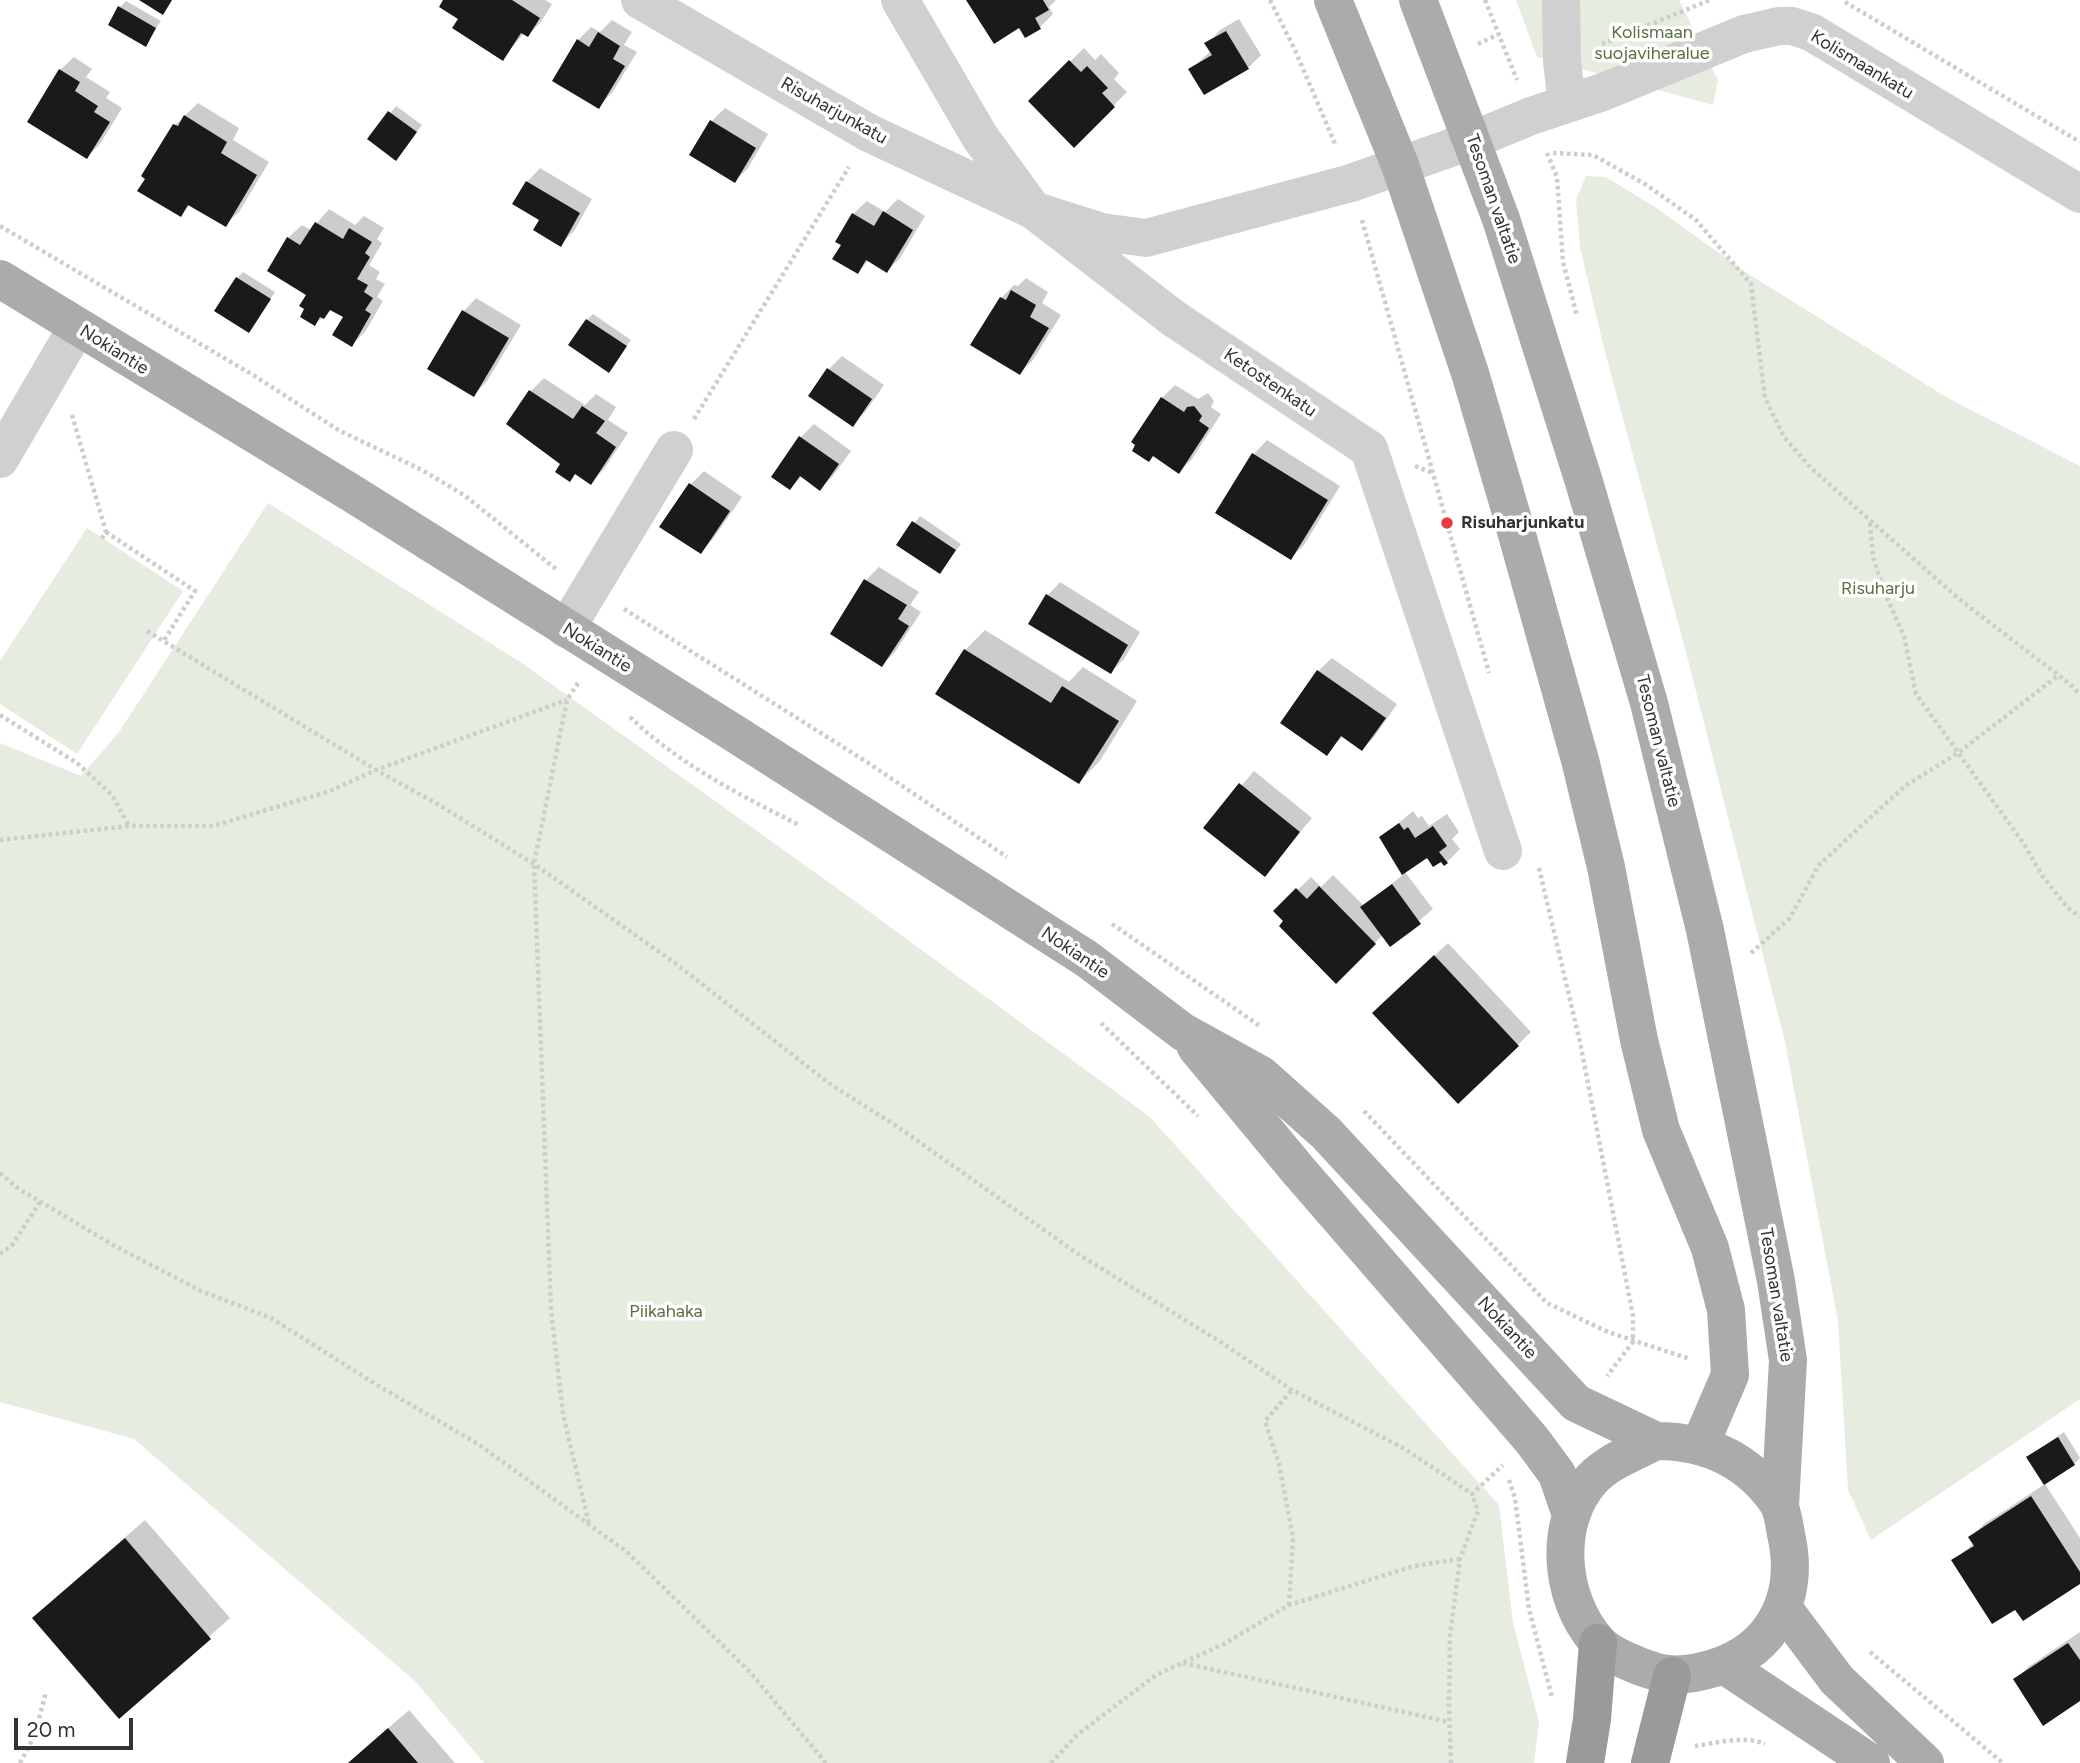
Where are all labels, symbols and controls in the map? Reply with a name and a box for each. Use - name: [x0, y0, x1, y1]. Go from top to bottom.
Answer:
- park label: Kolismaan suojaviheralue: [1594, 22, 1710, 64]
- street label: Kolismaankatu: [1807, 26, 1917, 104]
- street label: Risuharjunkatu: [777, 73, 891, 149]
- street label: Tesoman valtatie: [1461, 131, 1525, 267]
- street label: Nokiantie: [75, 320, 153, 380]
- street label: Ketostenkatu: [1219, 344, 1321, 422]
- place label: Risuharjunkatu: [1461, 512, 1585, 534]
- marker: Risuharjunkatu: [1439, 515, 1455, 531]
- park label: Risuharju: [1841, 578, 1915, 600]
- street label: Nokiantie: [558, 618, 636, 678]
- street label: Tesoman valtatie: [1631, 673, 1685, 809]
- street label: Nokiantie: [1037, 922, 1113, 984]
- street label: Tesoman valtatie: [1755, 1226, 1797, 1364]
- street label: Nokiantie: [1473, 1292, 1541, 1364]
- park label: Piikahaka: [629, 1301, 703, 1323]
- scale bar: [18, 1704, 136, 1748]
- text: 20 m: [27, 1717, 75, 1742]

